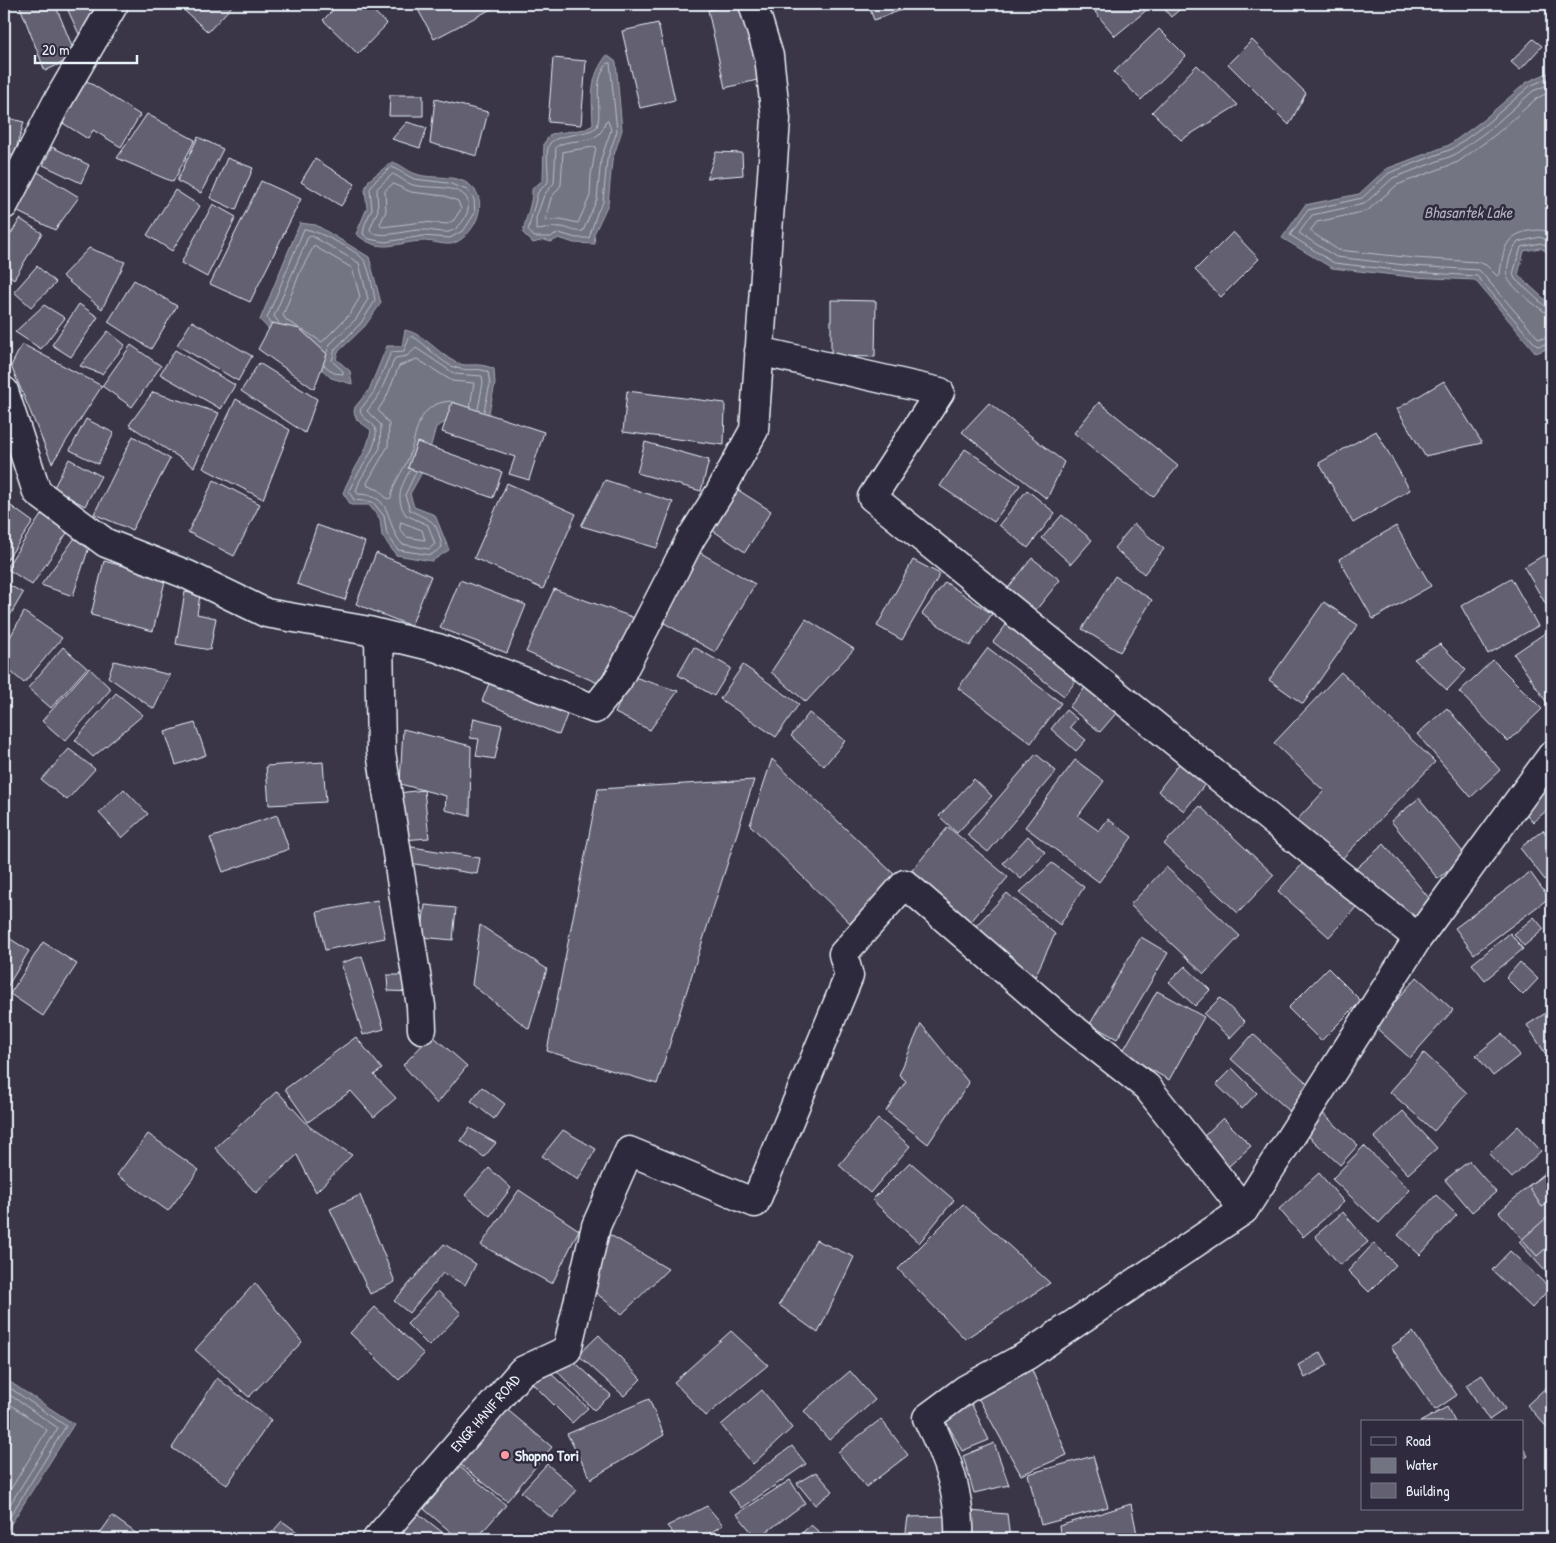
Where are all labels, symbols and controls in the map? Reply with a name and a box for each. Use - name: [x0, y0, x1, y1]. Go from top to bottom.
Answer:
- scale bar: [35, 32, 138, 64]
- text: 20 m: [42, 39, 69, 60]
- water label: Bhasantek Lake: [1424, 201, 1513, 223]
- street label: ENGR HANIF ROAD: [445, 1369, 525, 1456]
- legend: [1361, 1420, 1524, 1510]
- text: Road: [1406, 1430, 1431, 1451]
- place label: Shopno Tori: [515, 1445, 579, 1467]
- marker: Shopno Tori: [499, 1449, 511, 1461]
- text: Water: [1406, 1454, 1438, 1475]
- text: Building: [1406, 1480, 1450, 1501]

